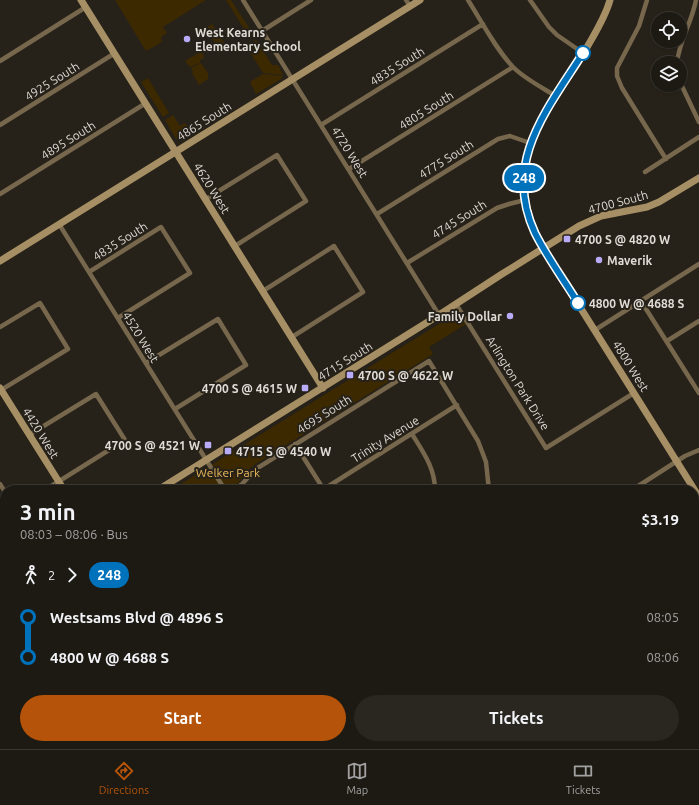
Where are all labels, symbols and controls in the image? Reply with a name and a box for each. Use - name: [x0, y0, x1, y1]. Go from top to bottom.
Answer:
- map controls: [651, 12, 687, 92]
- button: locate: [651, 12, 687, 48]
- place label: West Kearns Elementary School: [195, 26, 301, 53]
- marker: West Kearns Elementary School: [182, 34, 192, 44]
- street label: 4835 South: [367, 44, 427, 88]
- unlabelled marker: [575, 45, 591, 61]
- button: layers: [651, 56, 687, 92]
- street label: 4925 South: [22, 59, 82, 103]
- street label: 4805 South: [396, 88, 456, 132]
- street label: 4865 South: [174, 99, 234, 143]
- street label: 4895 South: [38, 118, 98, 162]
- street label: 4720 West: [329, 124, 371, 180]
- street label: 4775 South: [416, 137, 476, 181]
- street label: 4620 West: [191, 160, 233, 216]
- line badge: 248: [501, 165, 547, 191]
- text: 248: [512, 170, 536, 186]
- street label: 4700 South: [587, 188, 649, 216]
- street label: 4745 South: [429, 197, 489, 241]
- street label: 4835 South: [90, 219, 150, 263]
- place label: 4700 S @ 4820 W: [575, 233, 671, 246]
- marker: 4700 S @ 4820 W: [562, 234, 572, 244]
- place label: Maverik: [607, 254, 653, 267]
- marker: Maverik: [594, 255, 604, 265]
- marker: 4800 W @ 4688 S: [570, 295, 586, 311]
- place label: 4800 W @ 4688 S: [589, 297, 684, 310]
- street label: 4520 West: [120, 309, 162, 365]
- place label: Family Dollar: [428, 310, 502, 323]
- marker: Family Dollar: [505, 311, 515, 321]
- street label: Arlington Park Drive: [484, 334, 552, 432]
- street label: 4800 West: [610, 338, 652, 394]
- street label: 4715 South: [315, 339, 375, 383]
- place label: 4700 S @ 4622 W: [358, 369, 454, 382]
- marker: 4700 S @ 4622 W: [345, 370, 355, 380]
- place label: 4700 S @ 4615 W: [202, 382, 298, 395]
- marker: 4700 S @ 4615 W: [300, 383, 310, 393]
- street label: 4695 South: [294, 392, 354, 436]
- street label: 4420 West: [20, 405, 62, 461]
- street label: Trinity Avenue: [349, 413, 421, 465]
- place label: 4700 S @ 4521 W: [105, 439, 201, 452]
- marker: 4700 S @ 4521 W: [203, 440, 213, 450]
- place label: 4715 S @ 4540 W: [236, 445, 332, 458]
- marker: 4715 S @ 4540 W: [223, 446, 233, 456]
- park label: Welker Park: [196, 466, 260, 479]
- text: 3 min: [20, 499, 76, 524]
- text: $3.19: [641, 511, 679, 528]
- text: 08:03 – 08:06 · Bus: [20, 527, 128, 541]
- icon: walk: [20, 564, 42, 586]
- icon: forward: [61, 564, 83, 586]
- text: 248: [97, 567, 121, 583]
- text: 2: [48, 568, 55, 582]
- text: Westsams Blvd @ 4896 S: [50, 609, 223, 626]
- text: 08:05: [646, 610, 679, 624]
- text: 4800 W @ 4688 S: [50, 649, 169, 666]
- text: 08:06: [646, 650, 679, 664]
- button: Start: [20, 695, 346, 741]
- button: Tickets: [354, 695, 679, 741]
- tab: Directions: [99, 760, 149, 796]
- tab: Map: [346, 760, 368, 796]
- tab: Tickets: [566, 760, 600, 796]

